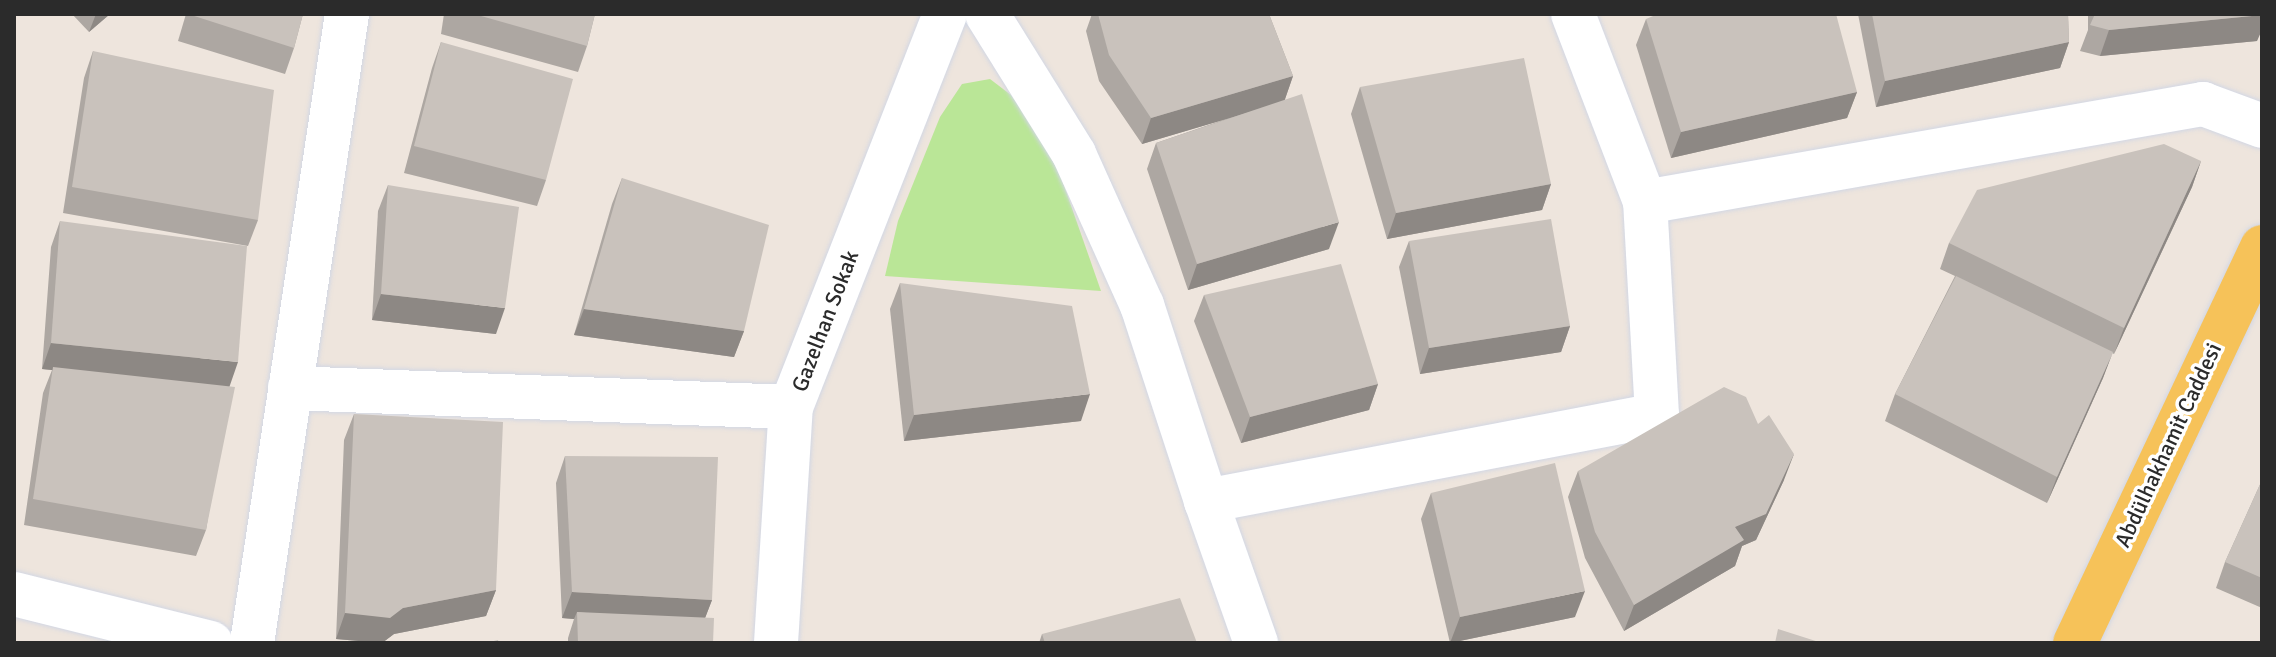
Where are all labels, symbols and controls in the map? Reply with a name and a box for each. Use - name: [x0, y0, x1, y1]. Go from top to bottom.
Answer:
- street label: Gazelhan Sokak: [786, 247, 864, 395]
- street label: Abdülhakhamit Caddesi: [2109, 339, 2227, 551]

